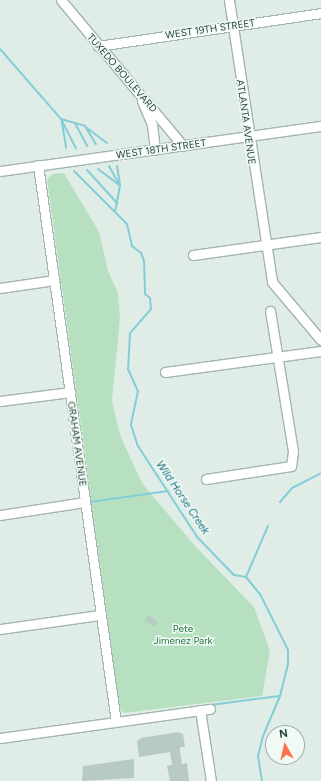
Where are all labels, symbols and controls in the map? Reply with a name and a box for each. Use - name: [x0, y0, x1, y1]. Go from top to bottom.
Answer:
- street label: WEST 19TH STREET: [164, 17, 256, 41]
- street label: TUXEDO BOULEVARD: [85, 31, 159, 115]
- street label: ATLANTA AVENUE: [234, 79, 258, 165]
- street label: WEST 18TH STREET: [115, 137, 207, 161]
- street label: GRAHAM AVENUE: [65, 401, 89, 487]
- water label: Wild Horse Creek: [152, 459, 212, 537]
- park label: Pete Jimenez Park: [154, 622, 212, 646]
- north arrow: [265, 725, 305, 765]
- text: N: [278, 727, 289, 741]

